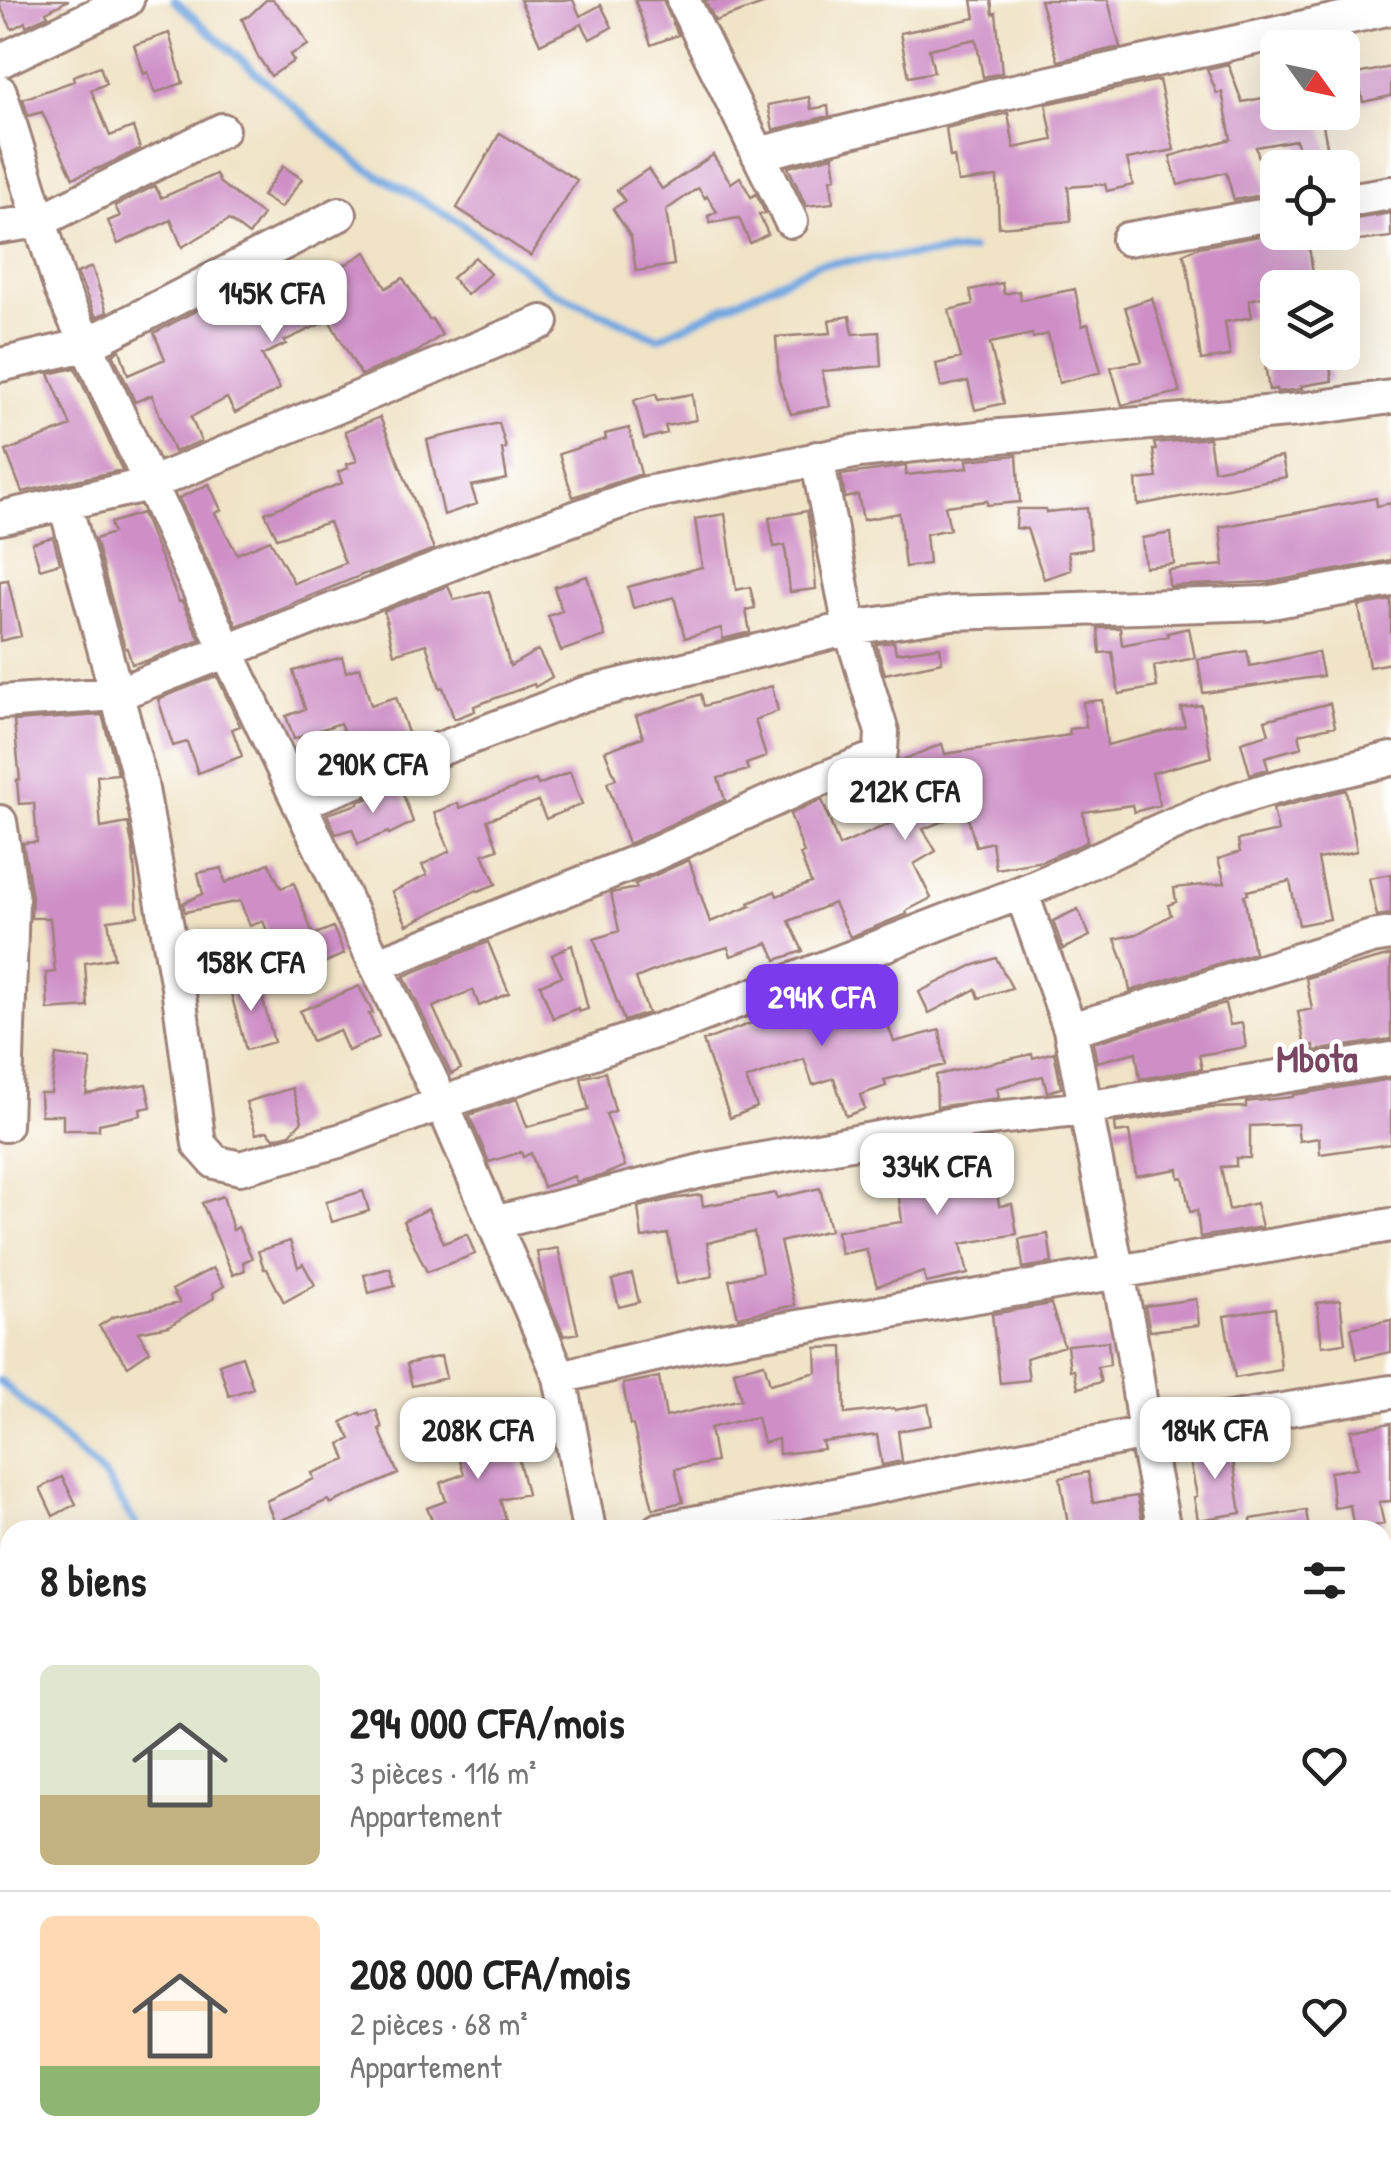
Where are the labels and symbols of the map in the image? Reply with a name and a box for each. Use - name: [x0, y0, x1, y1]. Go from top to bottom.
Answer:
- north arrow: [1260, 30, 1360, 130]
- pin: 145K CFA: [169, 260, 375, 345]
- pin: 290K CFA: [270, 731, 476, 816]
- pin: 212K CFA: [802, 758, 1008, 843]
- pin: 158K CFA: [148, 929, 354, 1014]
- pin: 294K CFA: [719, 964, 925, 1049]
- district label: Mbota: [1276, 1032, 1358, 1084]
- pin: 334K CFA: [834, 1133, 1040, 1218]
- pin: 208K CFA: [375, 1397, 581, 1482]
- pin: 184K CFA: [1112, 1397, 1318, 1482]

